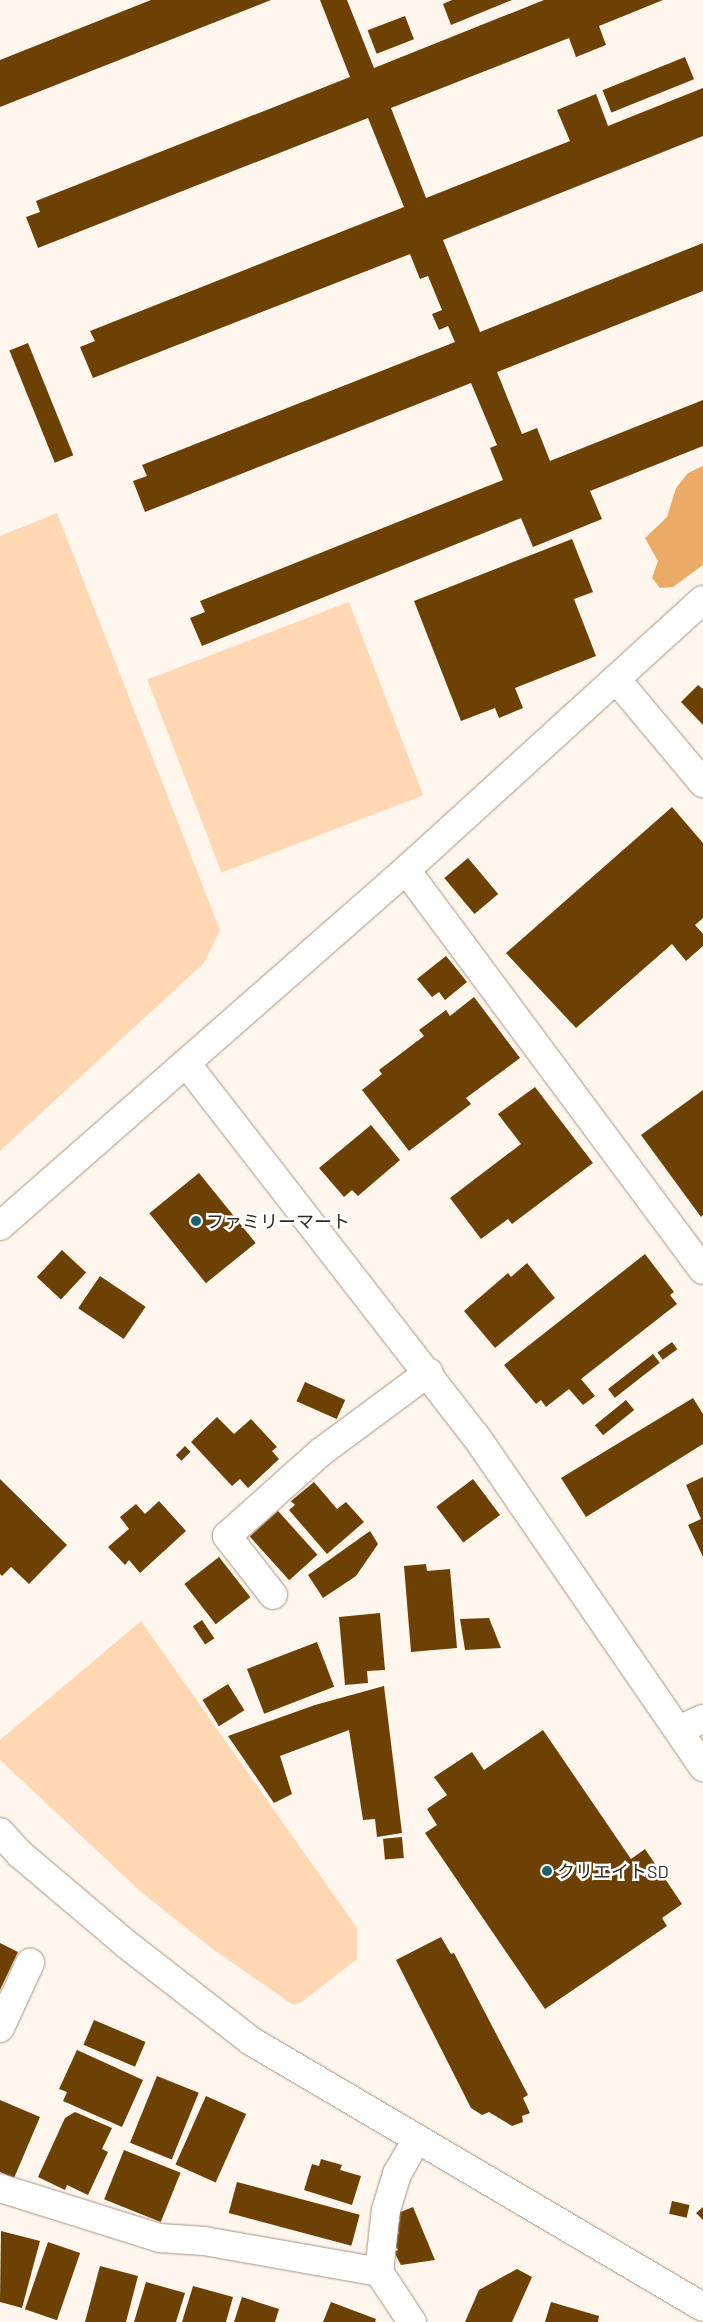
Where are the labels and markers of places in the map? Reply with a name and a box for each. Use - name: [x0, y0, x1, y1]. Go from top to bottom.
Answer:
- place label: ファミリーマート: [206, 1210, 350, 1232]
- marker: ファミリーマート: [190, 1215, 202, 1227]
- place label: クリエイトSD: [557, 1860, 669, 1882]
- marker: クリエイトSD: [541, 1865, 553, 1877]

